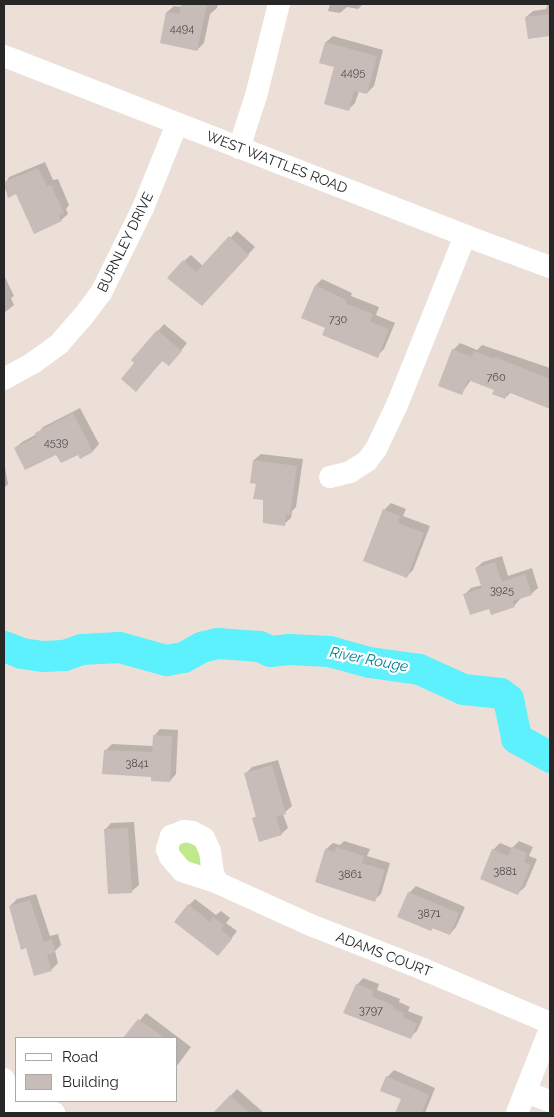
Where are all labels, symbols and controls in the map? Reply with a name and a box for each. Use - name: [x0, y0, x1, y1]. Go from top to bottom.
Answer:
- house number: 4494: [170, 22, 194, 36]
- house number: 4495: [341, 66, 365, 80]
- street label: WEST WATTLES ROAD: [204, 127, 350, 197]
- street label: BURNLEY DRIVE: [93, 189, 157, 295]
- house number: 730: [329, 313, 347, 327]
- house number: 760: [486, 371, 506, 385]
- house number: 4539: [44, 436, 68, 450]
- house number: 3925: [490, 584, 514, 598]
- water label: River Rouge: [328, 644, 410, 676]
- house number: 3841: [125, 757, 149, 771]
- house number: 3881: [493, 865, 517, 879]
- house number: 3861: [338, 868, 362, 882]
- house number: 3871: [418, 907, 440, 921]
- street label: ADAMS COURT: [334, 928, 434, 980]
- house number: 3797: [359, 1004, 383, 1018]
- legend: [15, 1037, 178, 1102]
- text: Road: [62, 1048, 98, 1066]
- text: Building: [62, 1073, 119, 1091]

